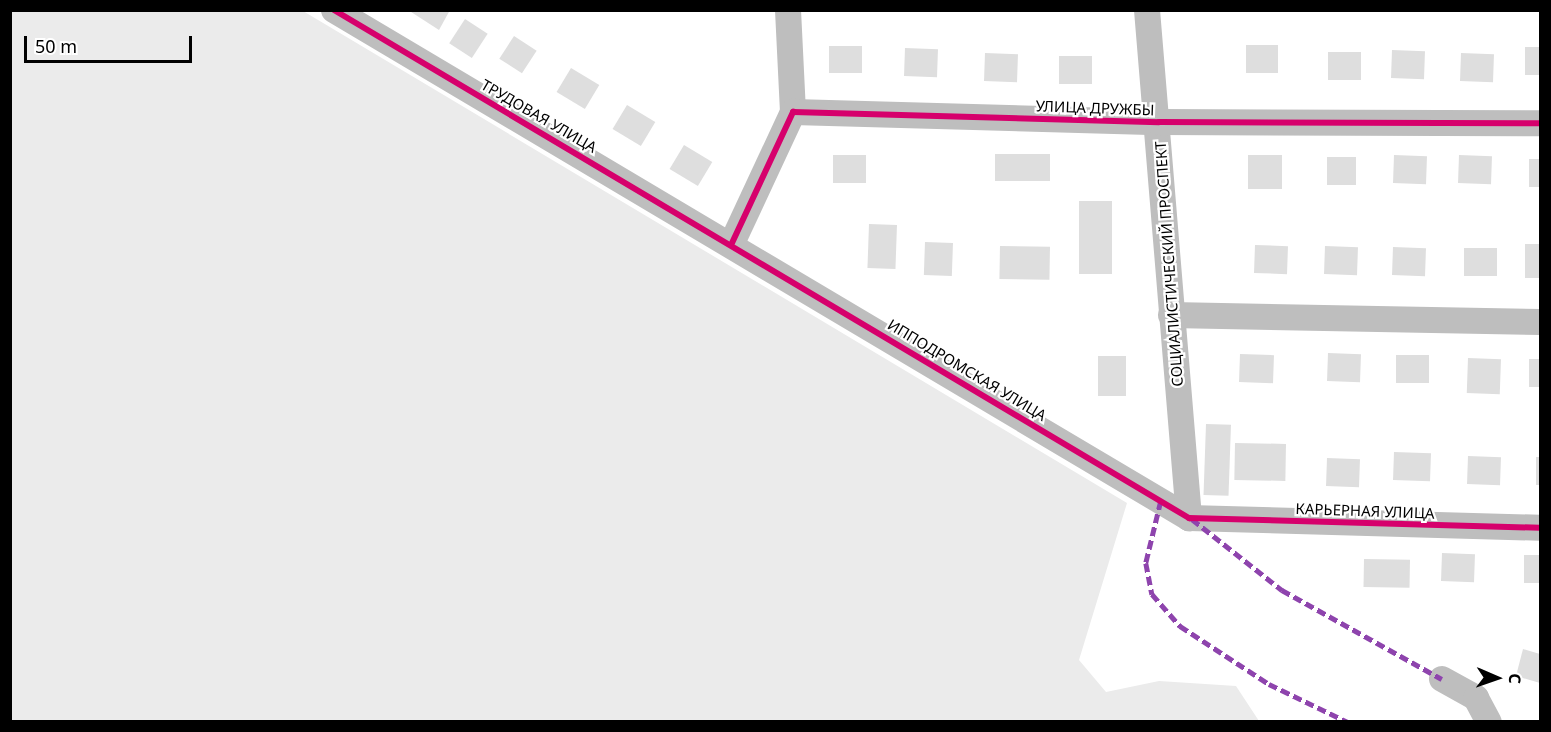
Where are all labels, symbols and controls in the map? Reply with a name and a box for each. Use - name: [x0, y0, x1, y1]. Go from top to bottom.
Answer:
- scale bar: [27, 24, 195, 62]
- text: 50 m: [35, 34, 77, 58]
- street label: ТРУДОВАЯ УЛИЦА: [478, 76, 600, 156]
- street label: УЛИЦА ДРУЖБЫ: [1035, 97, 1155, 119]
- street label: СОЦИАЛИСТИЧЕСКИЙ ПРОСПЕКТ: [1151, 141, 1187, 387]
- street label: ИППОДРОМСКАЯ УЛИЦА: [884, 315, 1050, 425]
- street label: КАРЬЕРНАЯ УЛИЦА: [1295, 500, 1435, 522]
- north arrow: [1467, 648, 1527, 708]
- text: С: [1504, 673, 1526, 684]

